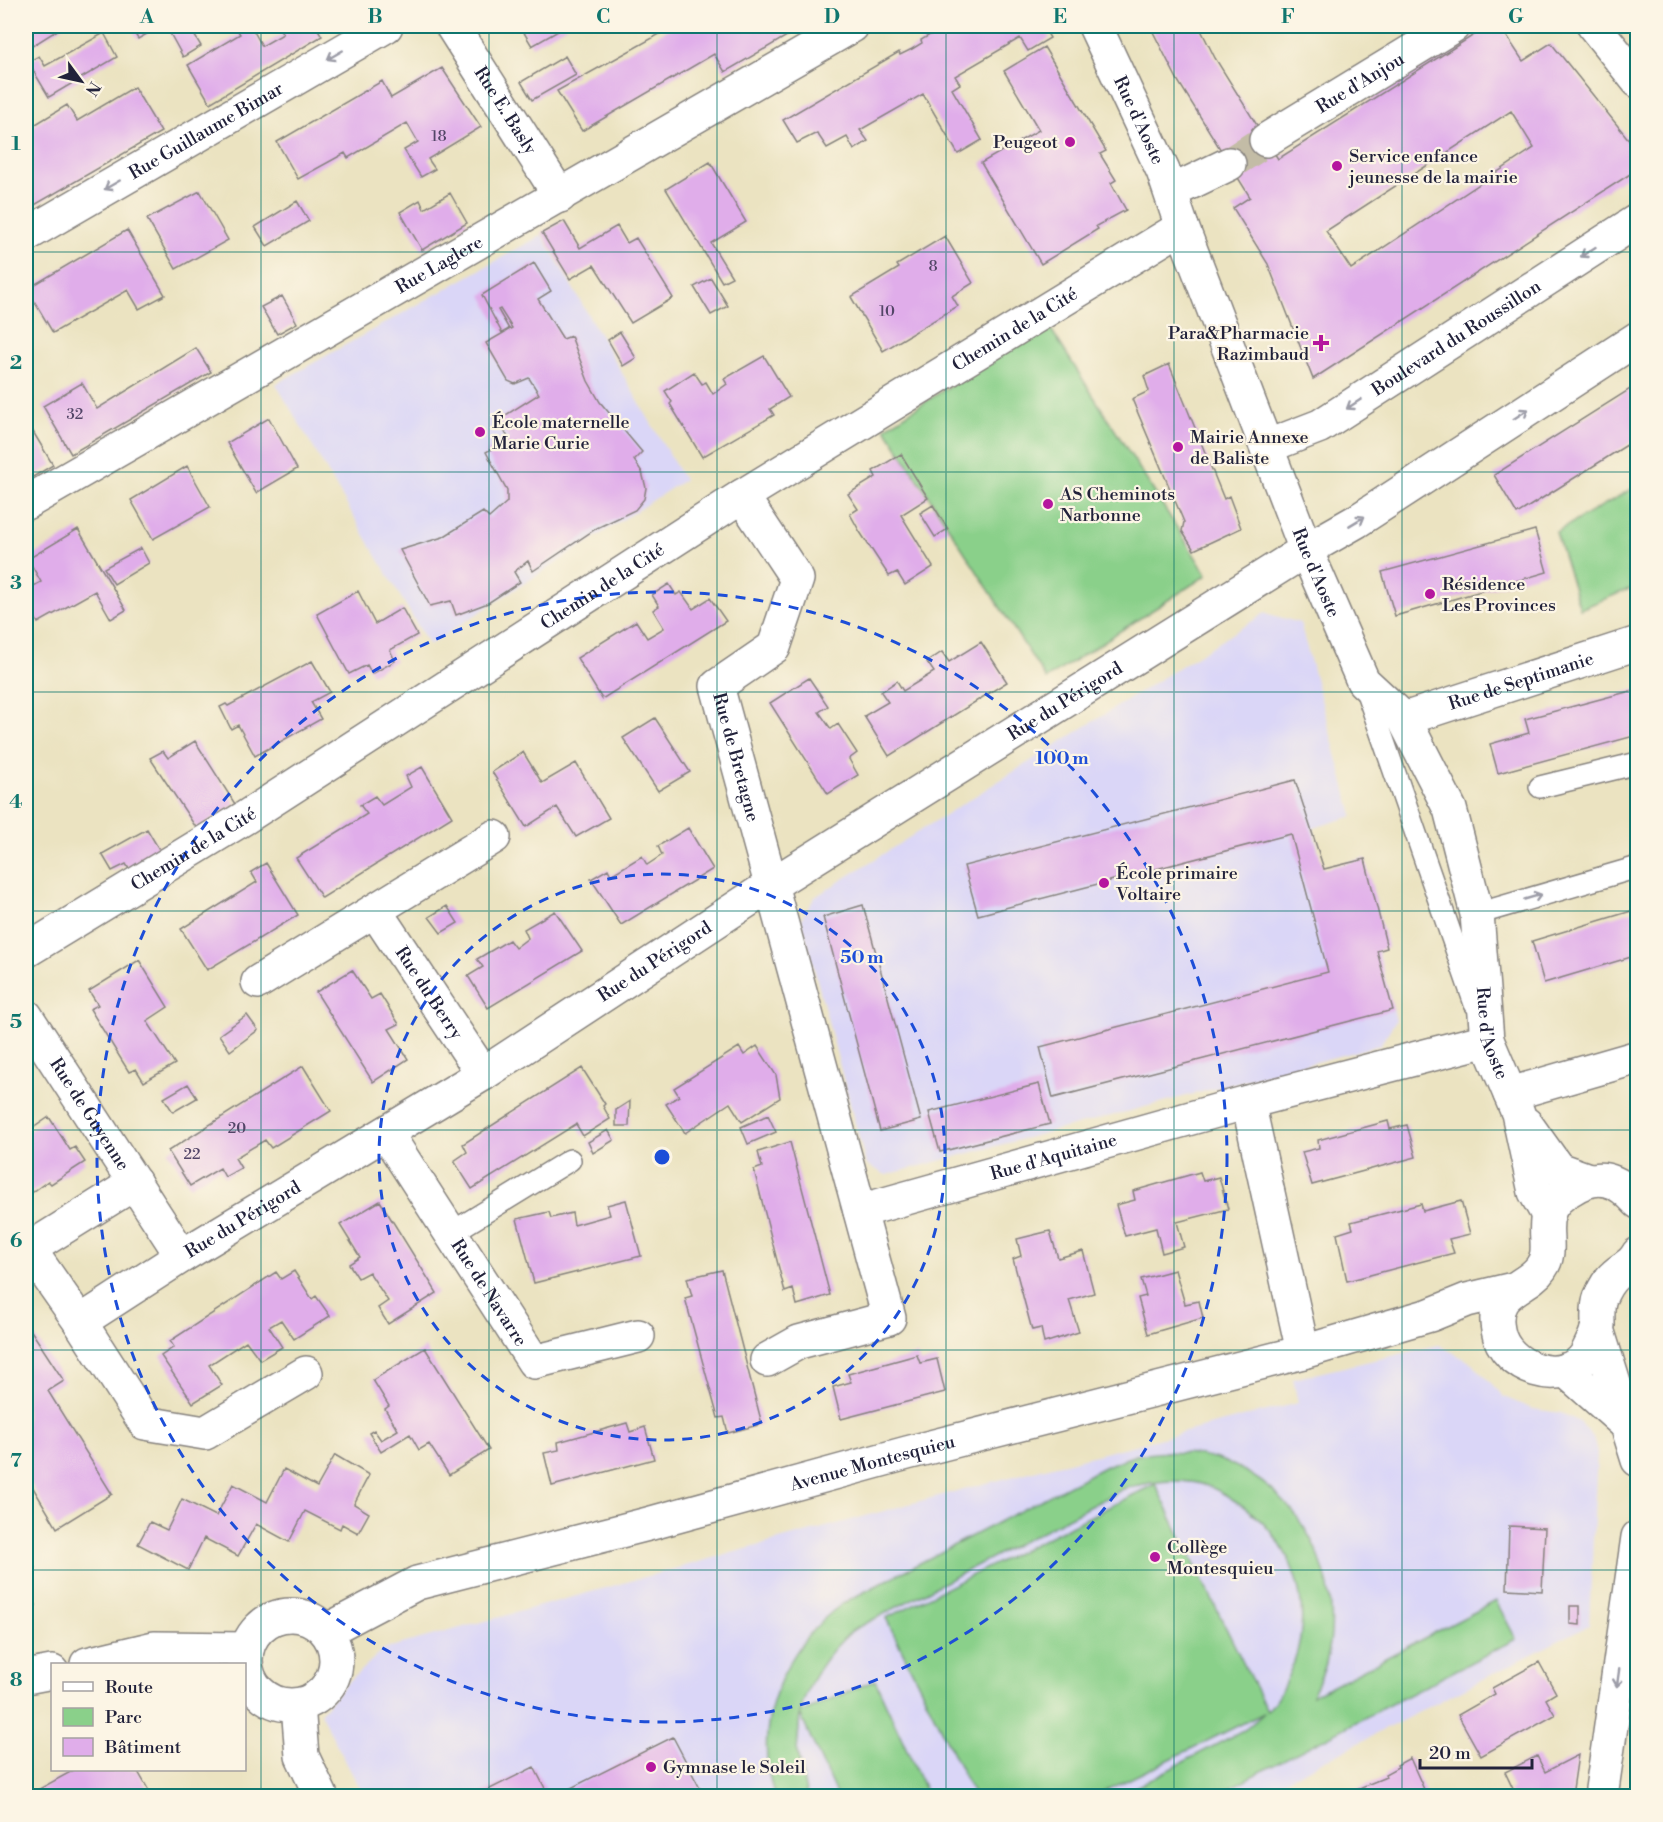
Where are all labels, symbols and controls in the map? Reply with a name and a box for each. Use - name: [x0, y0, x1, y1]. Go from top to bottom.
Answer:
- text: A: [139, 5, 155, 30]
- text: B: [367, 5, 383, 30]
- text: C: [596, 5, 610, 30]
- text: D: [824, 5, 840, 30]
- text: E: [1053, 5, 1067, 30]
- text: F: [1281, 5, 1295, 30]
- text: G: [1508, 5, 1524, 30]
- street label: Rue d'Anjou: [1312, 47, 1409, 119]
- one-way arrow: [327, 49, 344, 61]
- north arrow: [51, 51, 111, 111]
- street label: Rue E. Basly: [469, 62, 542, 159]
- street label: Rue d'Aoste: [1108, 72, 1169, 168]
- street label: Rue Guillaume Bimar: [125, 77, 288, 185]
- text: N: [81, 78, 105, 100]
- house number: 18: [431, 127, 447, 146]
- place label: Peugeot: [993, 131, 1059, 154]
- text: 1: [11, 132, 21, 157]
- marker: Peugeot: [1063, 135, 1077, 149]
- place label: Service enfance jeunesse de la mairie: [1348, 145, 1518, 189]
- marker: Service enfance jeunesse de la mairie: [1330, 159, 1344, 173]
- one-way arrow: [104, 179, 121, 191]
- street label: Rue Laglere: [392, 231, 487, 299]
- one-way arrow: [1581, 246, 1597, 258]
- house number: 8: [928, 257, 938, 276]
- street label: Boulevard du Roussillon: [1367, 275, 1546, 402]
- street label: Chemin de la Cité: [948, 283, 1082, 377]
- house number: 10: [879, 302, 895, 321]
- place label: Para&Pharmacie Razimbaud: [1168, 322, 1310, 366]
- marker: Para&Pharmacie Razimbaud: [1314, 336, 1328, 350]
- text: 2: [10, 351, 22, 376]
- one-way arrow: [1347, 398, 1363, 410]
- house number: 32: [67, 405, 83, 424]
- one-way arrow: [1512, 408, 1529, 421]
- place label: École maternelle Marie Curie: [492, 411, 630, 455]
- marker: École maternelle Marie Curie: [473, 425, 487, 439]
- place label: Mairie Annexe de Baliste: [1190, 426, 1309, 470]
- marker: Mairie Annexe de Baliste: [1171, 440, 1185, 454]
- place label: AS Cheminots Narbonne: [1059, 483, 1175, 527]
- marker: AS Cheminots Narbonne: [1041, 497, 1055, 511]
- one-way arrow: [1348, 514, 1365, 526]
- street label: Rue d'Aoste: [1287, 525, 1345, 621]
- street label: Chemin de la Cité: [536, 538, 669, 635]
- text: 3: [10, 571, 22, 596]
- place label: Résidence Les Provinces: [1442, 573, 1556, 617]
- marker: Résidence Les Provinces: [1423, 587, 1437, 601]
- street label: Rue de Septimanie: [1446, 647, 1597, 716]
- street label: Rue du Périgord: [1003, 656, 1128, 746]
- street label: Rue de Bretagne: [707, 690, 764, 824]
- text: 100 m: [1035, 747, 1089, 770]
- text: 4: [9, 790, 23, 815]
- street label: Chemin de la Cité: [127, 802, 261, 896]
- place label: École primaire Voltaire: [1115, 862, 1238, 906]
- marker: École primaire Voltaire: [1097, 876, 1111, 890]
- one-way arrow: [1524, 891, 1543, 902]
- street label: Rue du Périgord: [594, 916, 717, 1008]
- street label: Rue du Berry: [390, 942, 468, 1044]
- text: 50 m: [840, 946, 884, 969]
- street label: Rue d'Aoste: [1471, 986, 1513, 1083]
- text: 5: [10, 1010, 22, 1035]
- street label: Rue de Guyenne: [44, 1053, 134, 1175]
- house number: 20: [228, 1119, 246, 1138]
- street label: Rue d'Aquitaine: [988, 1128, 1120, 1186]
- house number: 22: [183, 1145, 201, 1164]
- centre of rings: [652, 1147, 672, 1167]
- street label: Rue du Périgord: [181, 1176, 306, 1264]
- text: 6: [10, 1229, 23, 1254]
- street label: Rue de Navarre: [446, 1235, 532, 1351]
- street label: Avenue Montesquieu: [787, 1430, 958, 1497]
- text: 7: [10, 1449, 22, 1474]
- place label: Collège Montesquieu: [1167, 1536, 1274, 1580]
- marker: Collège Montesquieu: [1148, 1550, 1162, 1564]
- legend: [51, 1663, 246, 1771]
- text: 8: [10, 1668, 23, 1693]
- one-way arrow: [1612, 1668, 1623, 1687]
- text: Route: [105, 1676, 153, 1699]
- text: Parc: [105, 1706, 142, 1729]
- scale bar: [1420, 1732, 1532, 1770]
- text: Bâtiment: [104, 1736, 182, 1759]
- text: 20 m: [1429, 1742, 1471, 1765]
- place label: Gymnase le Soleil: [663, 1756, 806, 1779]
- marker: Gymnase le Soleil: [644, 1760, 658, 1774]

